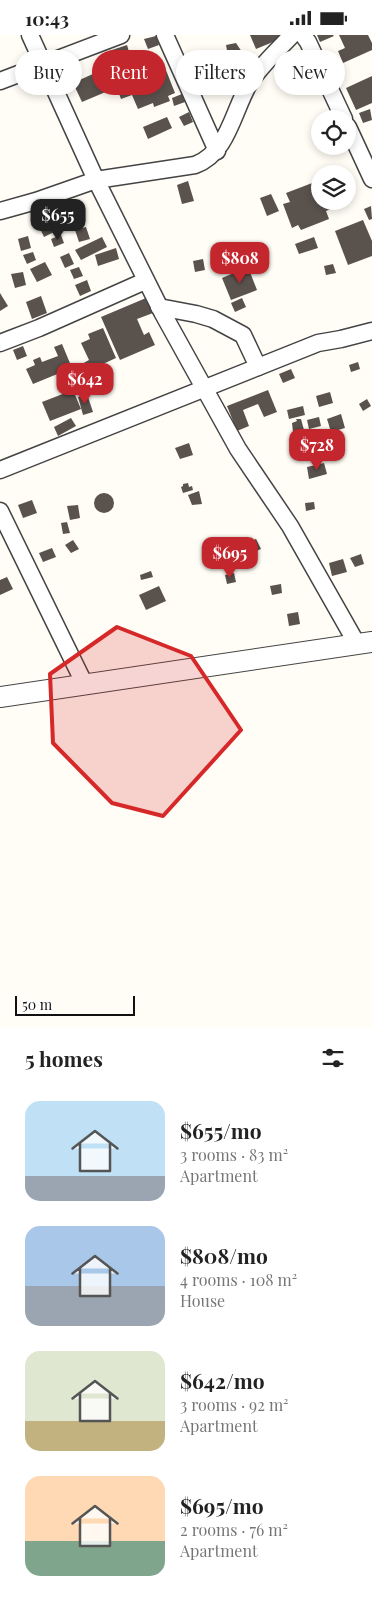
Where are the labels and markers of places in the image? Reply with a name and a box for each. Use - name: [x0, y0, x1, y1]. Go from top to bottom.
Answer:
- pin: $655: [28, 199, 88, 241]
- pin: $808: [210, 241, 270, 284]
- pin: $642: [55, 363, 115, 405]
- pin: $728: [287, 429, 347, 471]
- pin: $695: [200, 537, 260, 579]

